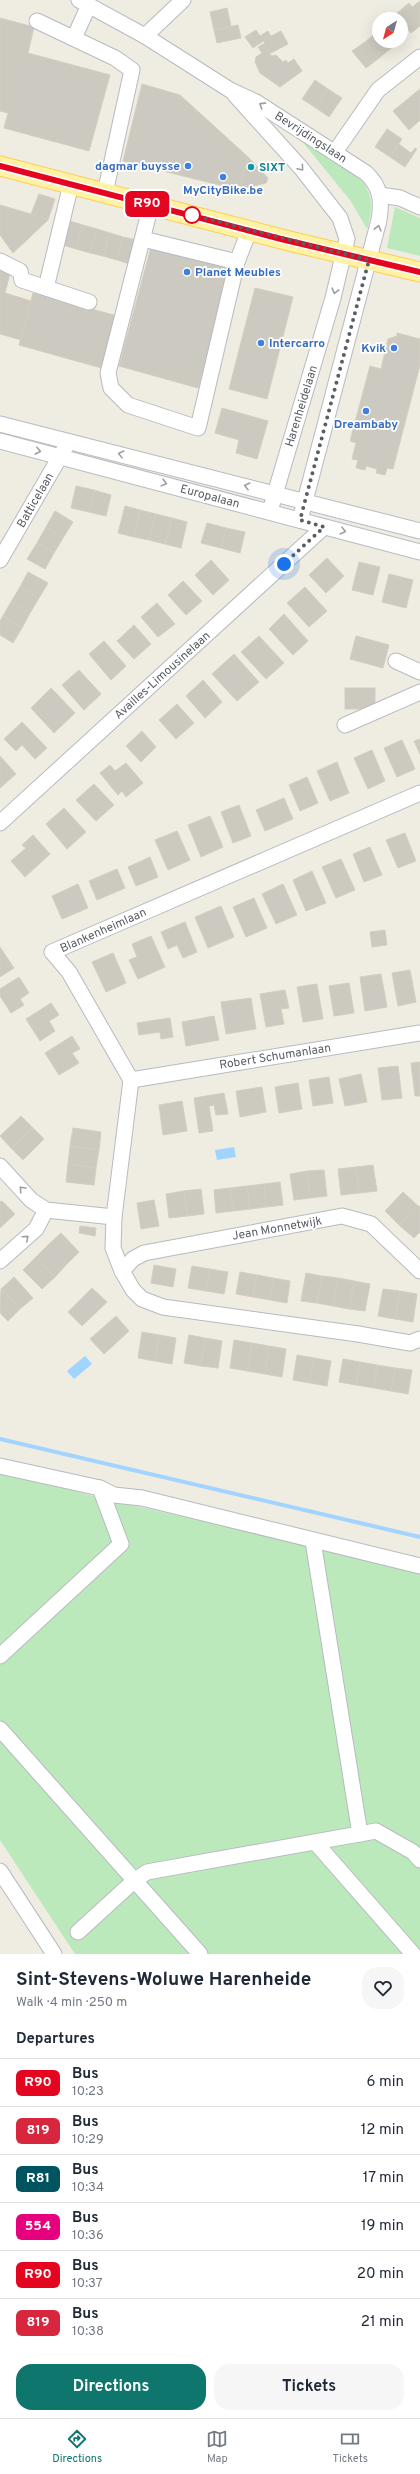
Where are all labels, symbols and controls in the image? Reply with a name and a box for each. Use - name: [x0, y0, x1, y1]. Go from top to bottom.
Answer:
- north arrow: [372, 12, 408, 48]
- map controls: [372, 12, 408, 48]
- one-way arrow: [259, 103, 266, 110]
- street label: Bevrijdingslaan: [271, 108, 350, 167]
- place label: dagmar buysse: [95, 159, 180, 175]
- place label: SIXT: [259, 160, 285, 176]
- marker: dagmar buysse: [183, 161, 193, 171]
- marker: SIXT: [246, 162, 256, 172]
- one-way arrow: [296, 163, 303, 170]
- marker: MyCityBike.be: [218, 172, 228, 182]
- place label: MyCityBike.be: [183, 183, 263, 199]
- line badge: R90: [124, 191, 170, 217]
- text: R90: [133, 195, 161, 212]
- unlabelled marker: [183, 206, 201, 224]
- one-way arrow: [373, 225, 381, 231]
- place label: Planet Meubles: [195, 265, 281, 281]
- marker: Planet Meubles: [182, 267, 192, 277]
- one-way arrow: [331, 287, 340, 294]
- place label: Intercarro: [269, 336, 325, 352]
- marker: Intercarro: [256, 338, 266, 348]
- place label: Kvik: [361, 341, 386, 357]
- marker: Kvik: [389, 343, 399, 353]
- street label: Harenheidelaan: [282, 364, 322, 449]
- marker: Dreambaby: [361, 406, 371, 416]
- place label: Dreambaby: [334, 417, 398, 433]
- one-way arrow: [35, 446, 41, 454]
- one-way arrow: [117, 450, 124, 459]
- street label: Batticelaan: [14, 470, 58, 531]
- one-way arrow: [160, 478, 167, 487]
- street label: Europalaan: [178, 481, 241, 513]
- one-way arrow: [243, 482, 250, 491]
- one-way arrow: [340, 527, 346, 535]
- your location: [274, 554, 294, 574]
- street label: Availles-Limousinelaan: [111, 628, 214, 723]
- street label: Blankenheimlaan: [58, 905, 149, 957]
- street label: Robert Schumanlaan: [218, 1040, 332, 1074]
- one-way arrow: [19, 1186, 26, 1194]
- street label: Jean Monnetwijk: [231, 1213, 323, 1245]
- one-way arrow: [21, 1235, 29, 1242]
- button: heart: [362, 1967, 404, 2009]
- text: Sint-Stevens-Woluwe Harenheide: [16, 1968, 311, 1992]
- text: Walk · 4 min · 250 m: [16, 1995, 127, 2011]
- text: Departures: [16, 2030, 95, 2049]
- text: Bus: [72, 2065, 99, 2084]
- text: 6 min: [367, 2073, 404, 2092]
- text: R90: [24, 2074, 52, 2091]
- text: 10:23: [72, 2084, 104, 2100]
- text: Bus: [72, 2113, 99, 2132]
- text: 12 min: [361, 2121, 404, 2140]
- text: 819: [27, 2122, 49, 2139]
- text: 10:29: [72, 2132, 104, 2148]
- text: Bus: [72, 2161, 99, 2180]
- text: 17 min: [363, 2169, 404, 2188]
- text: R81: [26, 2170, 50, 2187]
- text: 10:34: [72, 2180, 104, 2196]
- text: Bus: [72, 2209, 99, 2228]
- text: 19 min: [361, 2217, 404, 2236]
- text: 554: [25, 2218, 51, 2235]
- text: 10:36: [72, 2228, 104, 2244]
- text: Bus: [72, 2257, 99, 2276]
- text: 20 min: [357, 2265, 404, 2284]
- text: R90: [24, 2266, 52, 2283]
- text: 10:37: [72, 2276, 103, 2292]
- text: Bus: [72, 2305, 99, 2324]
- text: 21 min: [361, 2313, 404, 2332]
- text: 819: [27, 2314, 49, 2331]
- text: 10:38: [72, 2324, 104, 2340]
- button: Directions: [16, 2364, 206, 2410]
- button: Tickets: [214, 2364, 404, 2410]
- tab: Directions: [52, 2428, 102, 2466]
- tab: Map: [206, 2428, 228, 2466]
- tab: Tickets: [333, 2428, 368, 2466]

